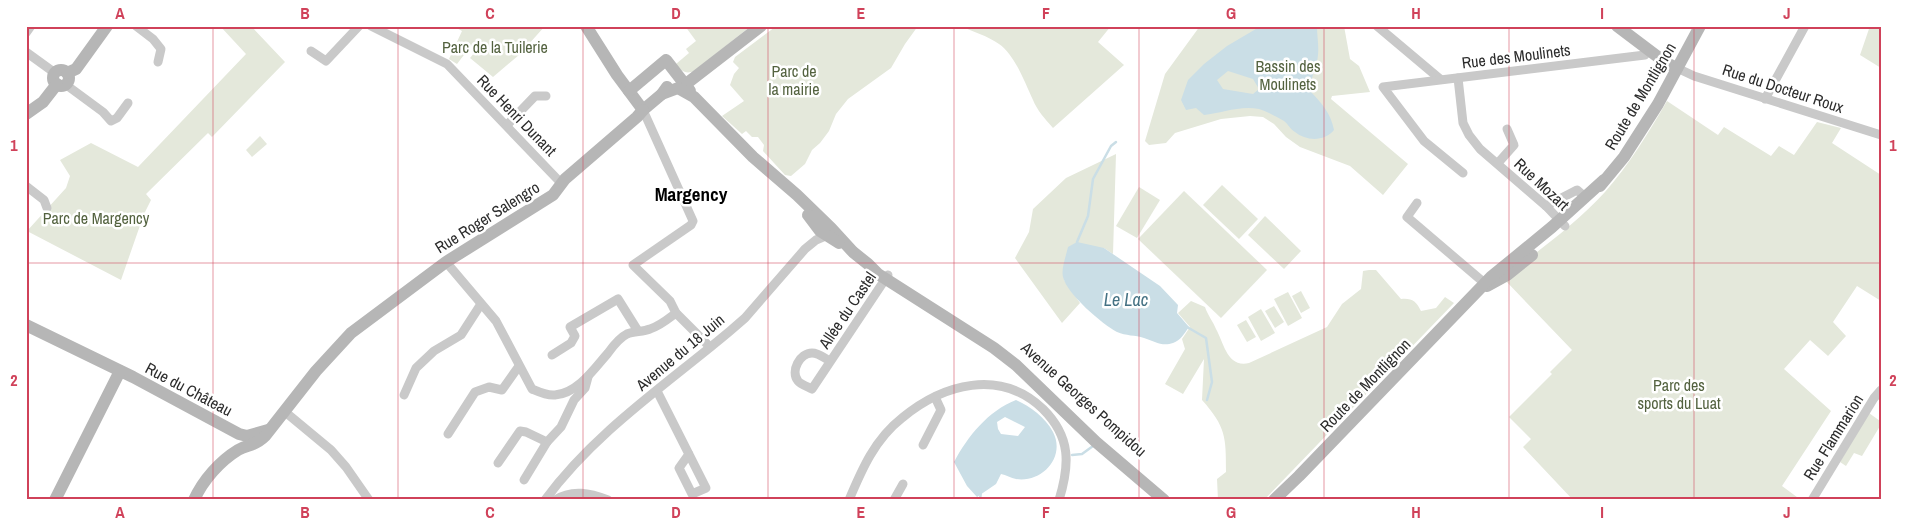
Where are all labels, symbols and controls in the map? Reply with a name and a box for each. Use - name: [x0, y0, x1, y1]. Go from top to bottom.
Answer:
- text: A: [115, 2, 125, 24]
- text: B: [300, 2, 310, 24]
- text: C: [485, 2, 495, 24]
- text: D: [671, 2, 681, 24]
- text: E: [857, 2, 866, 24]
- text: F: [1042, 2, 1050, 24]
- text: G: [1226, 2, 1236, 24]
- text: H: [1411, 2, 1421, 24]
- text: I: [1600, 2, 1604, 24]
- text: J: [1783, 2, 1791, 24]
- park label: Parc de la Tuilerie: [442, 36, 548, 58]
- street label: Rue des Moulinets: [1460, 38, 1572, 74]
- street label: Route de Montlignon: [1599, 38, 1681, 154]
- park label: Bassin des Moulinets: [1256, 55, 1320, 95]
- street label: Rue du Docteur Roux: [1720, 58, 1847, 118]
- park label: Parc de la mairie: [768, 60, 820, 100]
- street label: Rue Henri Dunant: [472, 69, 562, 161]
- text: 1: [10, 134, 18, 156]
- text: 1: [1889, 134, 1897, 156]
- street label: Rue Mozart: [1510, 153, 1575, 215]
- street label: Rue Roger Salengro: [430, 176, 544, 258]
- district label: Margency: [655, 181, 728, 207]
- park label: Parc de Margency: [43, 207, 150, 229]
- street label: Allée du Castel: [813, 267, 881, 354]
- water label: Le Lac: [1104, 287, 1149, 312]
- street label: Avenue du 18 Juin: [630, 308, 729, 396]
- street label: Route de Montlignon: [1315, 334, 1415, 436]
- street label: Avenue Georges Pompidou: [1016, 336, 1151, 461]
- street label: Rue du Château: [142, 357, 236, 421]
- text: 2: [10, 369, 18, 391]
- text: 2: [1889, 369, 1897, 391]
- park label: Parc des sports du Luat: [1637, 374, 1721, 414]
- street label: Rue Flammarion: [1798, 390, 1868, 484]
- text: A: [115, 501, 125, 523]
- text: B: [300, 501, 310, 523]
- text: C: [485, 501, 495, 523]
- text: D: [671, 501, 681, 523]
- text: E: [857, 501, 866, 523]
- text: F: [1042, 501, 1050, 523]
- text: G: [1226, 501, 1236, 523]
- text: H: [1411, 501, 1421, 523]
- text: I: [1600, 501, 1604, 523]
- text: J: [1783, 501, 1791, 523]

